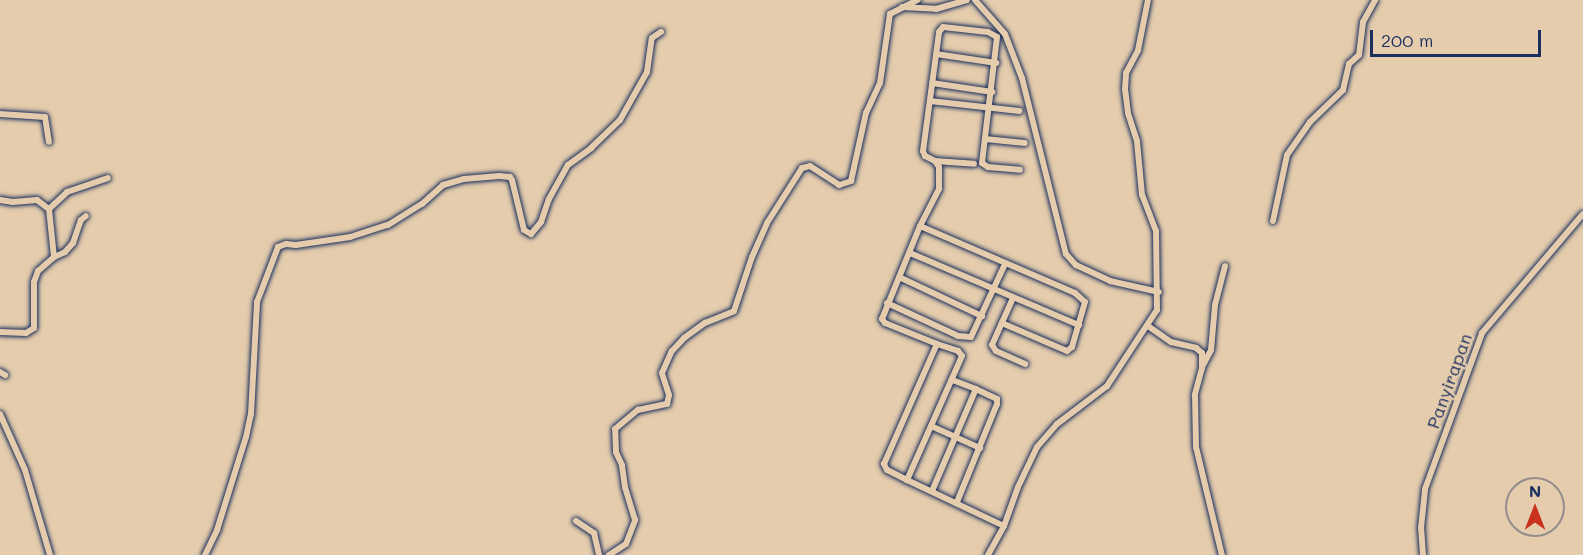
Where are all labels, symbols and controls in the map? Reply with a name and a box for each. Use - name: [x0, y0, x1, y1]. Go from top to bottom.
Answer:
- scale bar: [1373, 18, 1544, 56]
- text: 200 m: [1381, 28, 1433, 52]
- street label: Panyirapan: [1422, 330, 1476, 432]
- north arrow: [1505, 477, 1565, 537]
- text: N: [1529, 480, 1541, 501]

